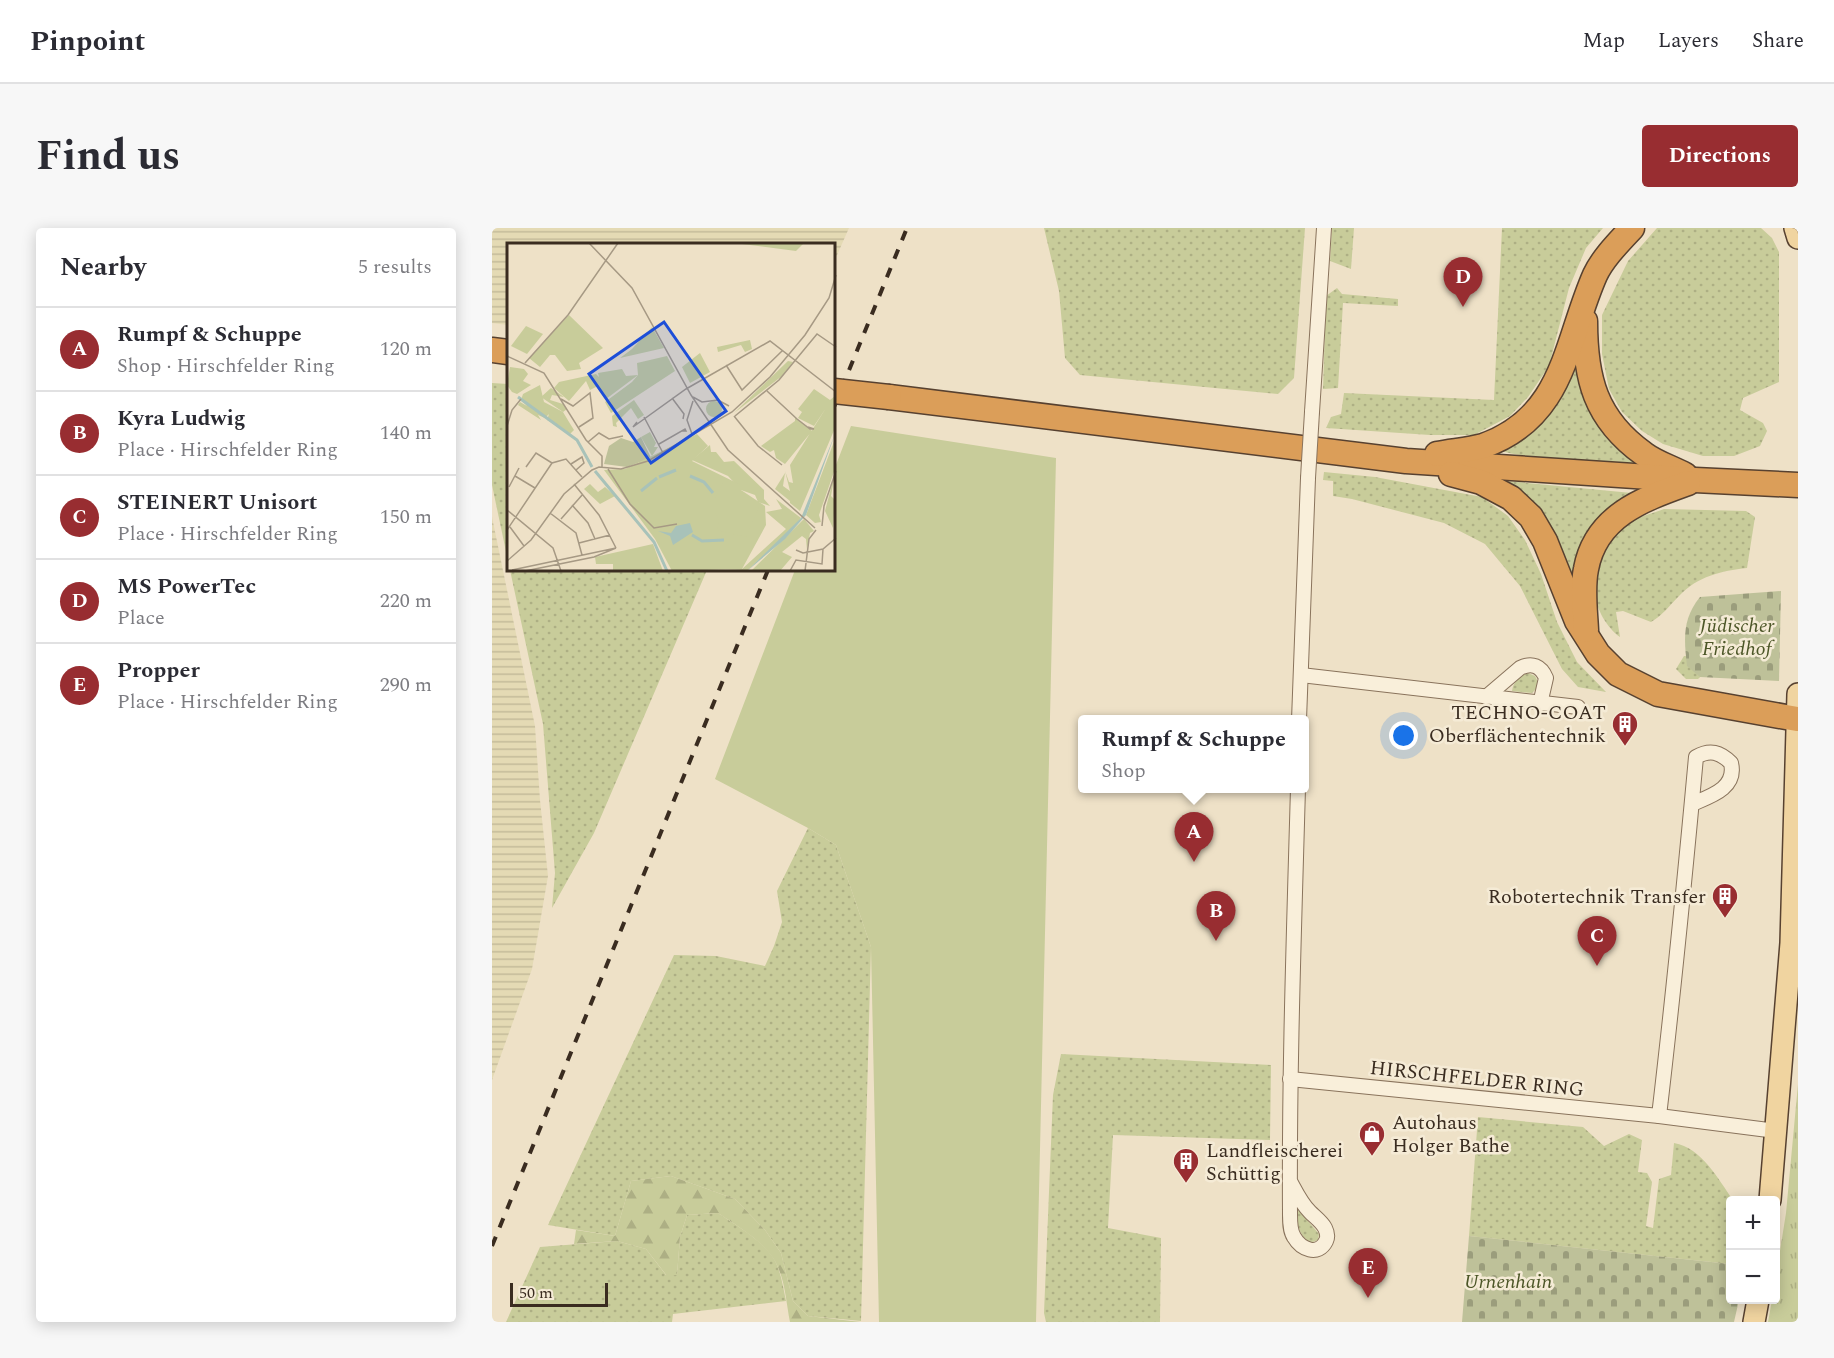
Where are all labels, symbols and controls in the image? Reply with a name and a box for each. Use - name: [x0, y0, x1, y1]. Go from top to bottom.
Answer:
- text: Pinpoint: [30, 20, 145, 63]
- text: Map: [1583, 25, 1625, 57]
- text: Layers: [1658, 25, 1719, 57]
- text: Share: [1752, 25, 1804, 57]
- text: Find us: [36, 125, 180, 188]
- button: Directions: [1642, 125, 1798, 187]
- inset map: [507, 243, 836, 572]
- text: Nearby: [60, 247, 146, 287]
- text: 5 results: [358, 252, 432, 282]
- pin: D: [1444, 257, 1482, 307]
- text: Rumpf & Schuppe: [117, 318, 302, 351]
- text: A: [72, 334, 87, 364]
- text: 120 m: [380, 334, 432, 364]
- text: Shop · Hirschfelder Ring: [117, 351, 335, 381]
- text: Kyra Ludwig: [117, 402, 246, 435]
- text: B: [72, 418, 87, 448]
- text: 140 m: [380, 418, 432, 448]
- text: Place · Hirschfelder Ring: [117, 435, 338, 465]
- text: STEINERT Unisort: [117, 486, 317, 519]
- text: C: [72, 502, 87, 532]
- text: 150 m: [380, 502, 432, 532]
- text: Place · Hirschfelder Ring: [117, 519, 338, 549]
- text: MS PowerTec: [117, 570, 256, 603]
- text: D: [71, 586, 88, 616]
- text: 220 m: [380, 586, 432, 616]
- text: Place: [117, 603, 165, 633]
- park label: Jüdischer Friedhof: [1698, 611, 1776, 664]
- text: Propper: [117, 654, 200, 687]
- text: E: [73, 670, 86, 700]
- text: 290 m: [380, 670, 432, 700]
- text: Place · Hirschfelder Ring: [117, 687, 338, 717]
- place label: TECHNO-COAT Oberflächentechnik: [1429, 698, 1606, 751]
- building icon: TECHNO-COAT Oberflächentechnik: [1610, 709, 1640, 747]
- popup: [1078, 715, 1309, 793]
- your location: [1389, 721, 1418, 750]
- text: Rumpf & Schuppe: [1101, 723, 1286, 756]
- text: Shop: [1101, 756, 1146, 786]
- pin: A: [1174, 812, 1214, 862]
- building icon: Robotertechnik Transfer: [1710, 881, 1740, 919]
- place label: Robotertechnik Transfer: [1488, 882, 1706, 912]
- pin: B: [1196, 892, 1236, 941]
- pin: C: [1578, 916, 1616, 966]
- street label: HIRSCHFELDER RING: [1368, 1053, 1586, 1105]
- place label: Autohaus Holger Bathe: [1392, 1108, 1510, 1161]
- shop icon: Autohaus Holger Bathe: [1357, 1119, 1387, 1157]
- place label: Landfleischerei Schüttig: [1206, 1136, 1343, 1189]
- building icon: Landfleischerei Schüttig: [1171, 1146, 1201, 1184]
- map controls: [1726, 1196, 1780, 1304]
- button: +: [1726, 1196, 1780, 1250]
- pin: E: [1348, 1248, 1388, 1298]
- button: −: [1726, 1250, 1780, 1304]
- park label: Urnenhain: [1464, 1267, 1553, 1297]
- scale bar: [510, 1280, 608, 1308]
- text: 50 m: [519, 1281, 553, 1305]

